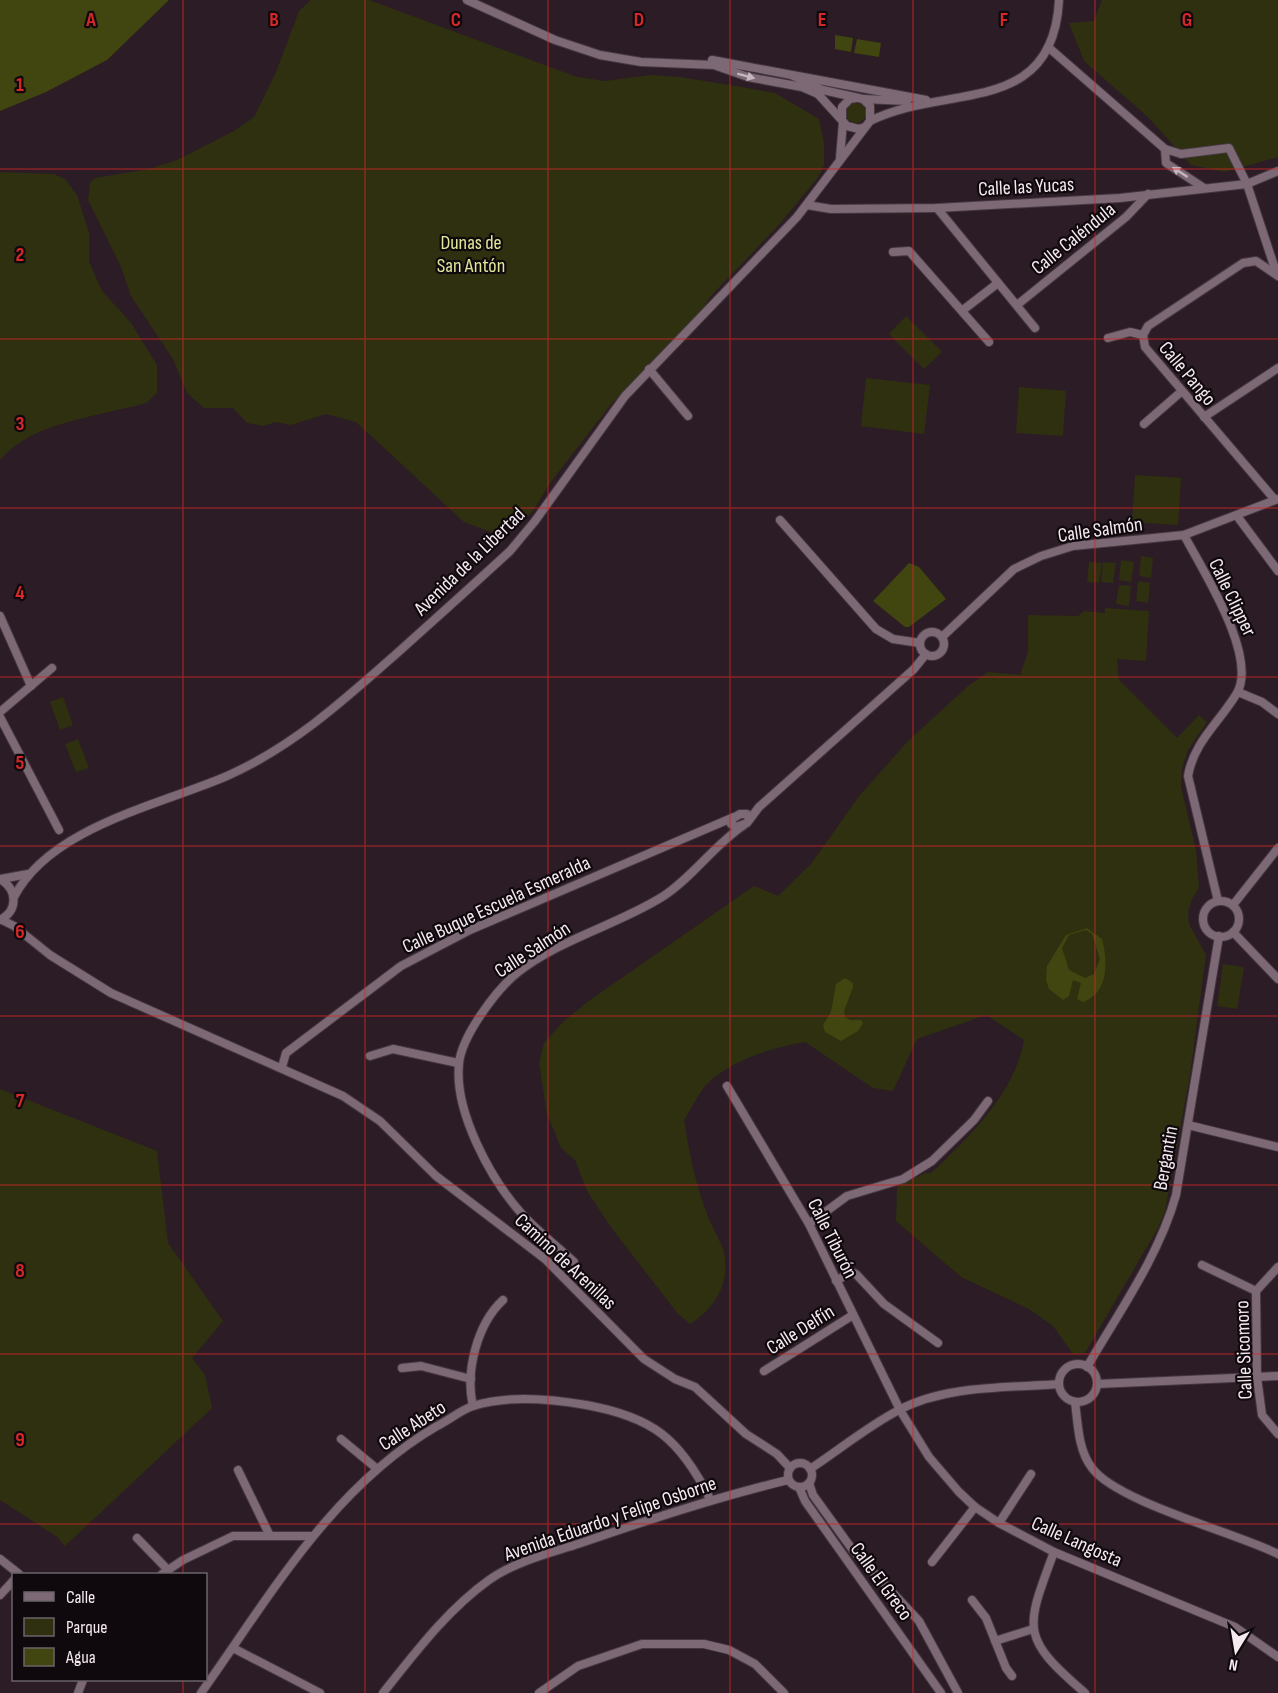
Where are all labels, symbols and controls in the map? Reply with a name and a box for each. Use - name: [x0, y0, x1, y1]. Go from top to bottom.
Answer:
- text: A: [85, 8, 96, 32]
- text: B: [269, 8, 279, 32]
- text: C: [451, 8, 461, 32]
- text: D: [634, 8, 644, 32]
- text: E: [818, 8, 826, 32]
- text: F: [1000, 8, 1008, 32]
- text: G: [1182, 8, 1192, 32]
- one-way arrow: [737, 72, 755, 81]
- text: 1: [16, 73, 24, 97]
- one-way arrow: [1172, 167, 1188, 178]
- street label: Calle las Yucas: [977, 173, 1075, 201]
- street label: Calle Caléndula: [1027, 198, 1121, 280]
- park label: Dunas de San Antón: [437, 231, 505, 278]
- text: 2: [16, 243, 24, 267]
- street label: Calle Pango: [1153, 337, 1221, 411]
- text: 3: [16, 412, 25, 436]
- street label: Avenida de la Libertad: [408, 503, 530, 621]
- street label: Calle Salmón: [1056, 512, 1144, 548]
- street label: Calle Clipper: [1203, 555, 1261, 641]
- text: 4: [15, 581, 25, 605]
- text: 5: [16, 751, 25, 775]
- street label: Calle Buque Escuela Esmeralda: [399, 851, 594, 959]
- street label: Calle Salmón: [490, 917, 575, 983]
- text: 6: [15, 920, 25, 944]
- text: 7: [16, 1089, 25, 1113]
- street label: Bergantin: [1149, 1124, 1183, 1192]
- street label: Calle Tiburón: [802, 1194, 862, 1282]
- street label: Camino de Arenillas: [510, 1209, 621, 1315]
- text: 8: [15, 1259, 25, 1283]
- street label: Calle Delfín: [762, 1300, 839, 1360]
- street label: Calle Sicomoro: [1230, 1300, 1258, 1400]
- street label: Calle Abeto: [375, 1395, 451, 1456]
- text: 9: [15, 1428, 25, 1452]
- street label: Avenida Eduardo y Felipe Osborne: [500, 1471, 720, 1567]
- street label: Calle Langosta: [1028, 1511, 1126, 1572]
- street label: Calle El Greco: [845, 1538, 918, 1625]
- legend: [12, 1573, 207, 1681]
- text: Calle: [66, 1587, 95, 1608]
- text: Parque: [66, 1617, 107, 1638]
- north arrow: [1206, 1621, 1266, 1681]
- text: Agua: [65, 1647, 96, 1668]
- text: N: [1227, 1654, 1239, 1674]

